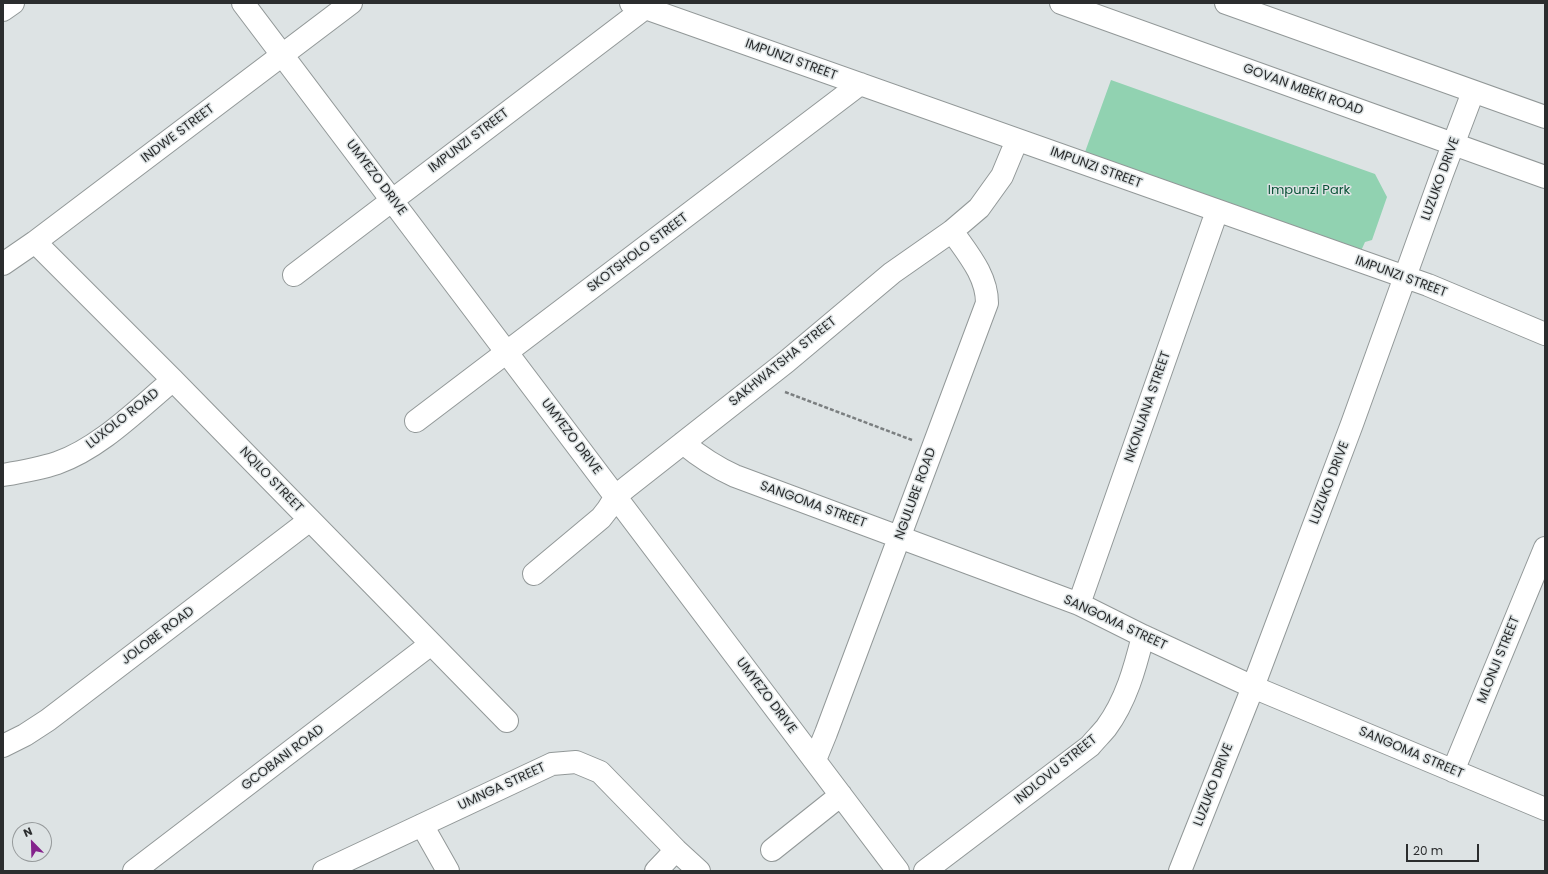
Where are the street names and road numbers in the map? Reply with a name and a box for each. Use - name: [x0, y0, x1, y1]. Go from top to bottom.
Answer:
- street label: IMPUNZI STREET: [743, 36, 839, 84]
- street label: GOVAN MBEKI ROAD: [1241, 61, 1365, 119]
- street label: INDWE STREET: [138, 102, 218, 166]
- street label: IMPUNZI STREET: [426, 106, 512, 176]
- street label: LUZUKO DRIVE: [1419, 135, 1463, 223]
- street label: UMYEZO DRIVE: [342, 137, 410, 219]
- street label: IMPUNZI STREET: [1048, 144, 1144, 192]
- street label: SKOTSHOLO STREET: [585, 210, 691, 296]
- street label: IMPUNZI STREET: [1353, 253, 1449, 301]
- street label: SAKHWATSHA STREET: [726, 314, 840, 410]
- street label: NKONJANA STREET: [1122, 350, 1174, 464]
- street label: LUXOLO ROAD: [84, 386, 162, 452]
- street label: UMYEZO DRIVE: [537, 396, 605, 478]
- street label: LUZUKO DRIVE: [1307, 439, 1353, 527]
- street label: NQILO STREET: [236, 444, 306, 516]
- street label: NGULUBE ROAD: [892, 446, 940, 542]
- street label: SANGOMA STREET: [758, 478, 868, 532]
- street label: SANGOMA STREET: [1061, 592, 1169, 654]
- street label: JOLOBE ROAD: [119, 604, 197, 668]
- street label: MLONJI STREET: [1474, 614, 1524, 706]
- street label: UMYEZO DRIVE: [732, 655, 800, 737]
- street label: GCOBANI ROAD: [239, 722, 327, 794]
- street label: SANGOMA STREET: [1356, 724, 1466, 782]
- street label: INDLOVU STREET: [1012, 732, 1100, 808]
- street label: LUZUKO DRIVE: [1191, 741, 1237, 829]
- street label: UMNGA STREET: [456, 760, 548, 814]

